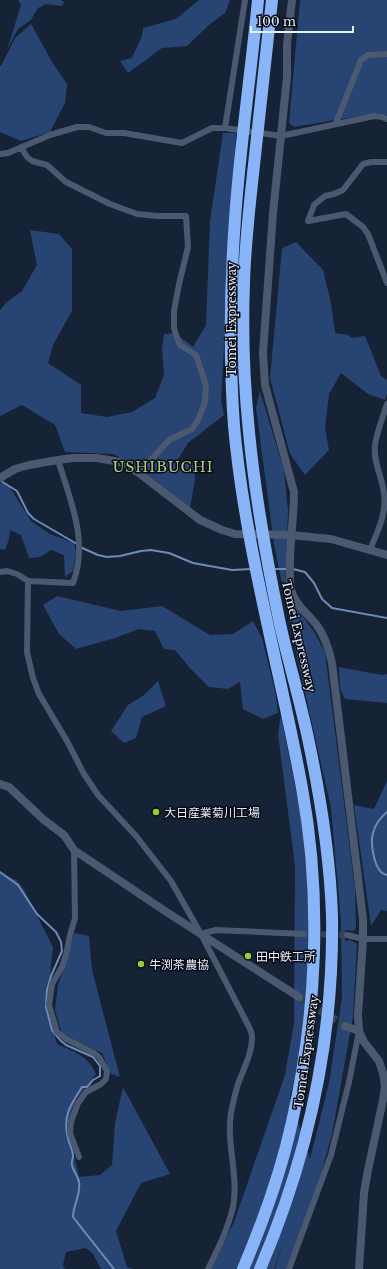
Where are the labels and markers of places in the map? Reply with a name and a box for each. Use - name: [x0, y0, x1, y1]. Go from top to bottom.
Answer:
- place label: 大日産業菊川工場: [164, 805, 260, 820]
- marker: 大日産業菊川工場: [151, 807, 161, 817]
- place label: 田中鉄工所: [256, 949, 316, 964]
- marker: 田中鉄工所: [243, 951, 253, 961]
- place label: 牛渕茶農協: [149, 957, 209, 972]
- marker: 牛渕茶農協: [136, 959, 146, 969]

